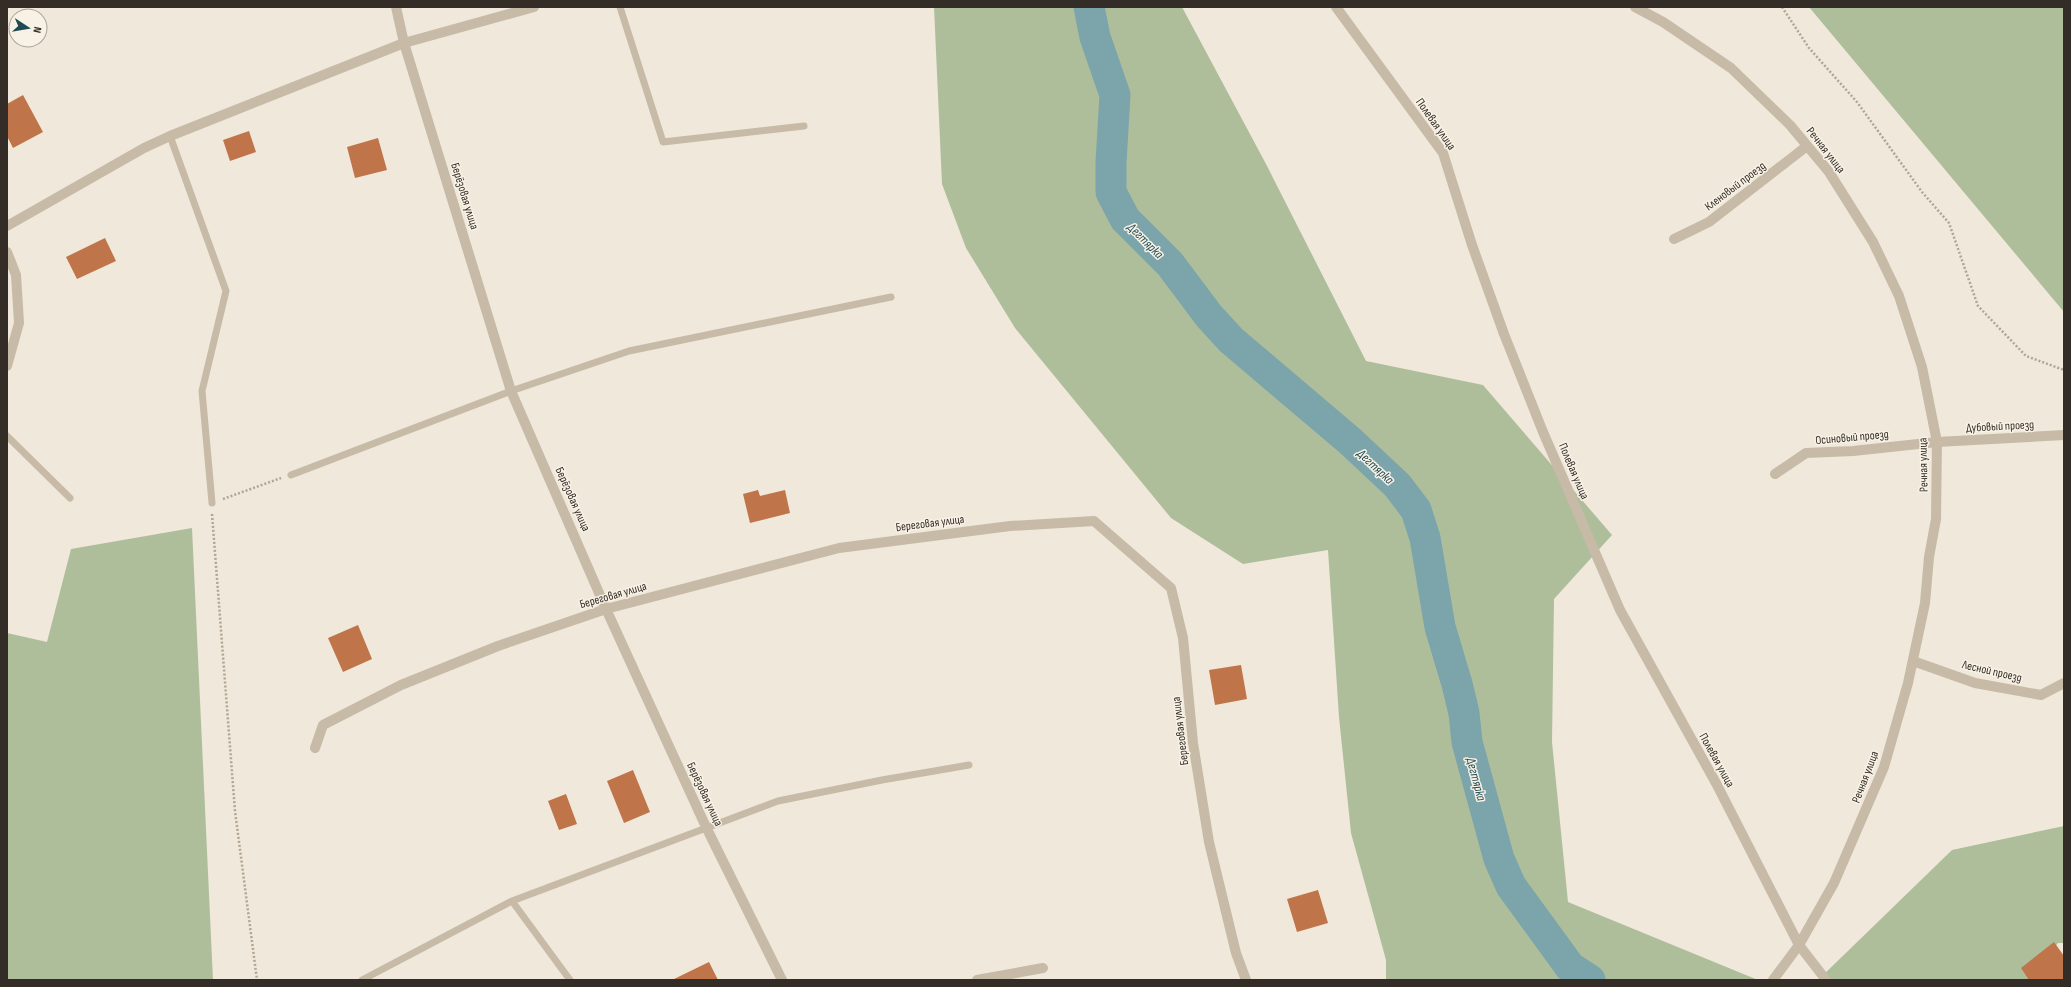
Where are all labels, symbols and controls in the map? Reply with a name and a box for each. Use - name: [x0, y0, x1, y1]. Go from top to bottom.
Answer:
- north arrow: [8, 8, 48, 48]
- text: N: [30, 26, 44, 34]
- street label: Полевая улица: [1412, 96, 1459, 153]
- street label: Речная улица: [1803, 124, 1848, 177]
- street label: Кленовый проезд: [1702, 159, 1769, 214]
- street label: Берёзовая улица: [447, 161, 482, 232]
- water label: Дегтярка: [1123, 219, 1167, 263]
- street label: Дубовый проезд: [1966, 417, 2034, 436]
- street label: Осиновый проезд: [1815, 427, 1889, 448]
- street label: Речная улица: [1916, 437, 1931, 492]
- street label: Полевая улица: [1555, 441, 1592, 502]
- water label: Дегтярка: [1353, 445, 1397, 488]
- street label: Берёзовая улица: [552, 465, 594, 534]
- street label: Береговая улица: [895, 512, 966, 535]
- street label: Береговая улица: [578, 579, 649, 612]
- street label: Лесной проезд: [1960, 657, 2023, 686]
- street label: Береговая улица: [1169, 695, 1192, 766]
- street label: Полевая улица: [1696, 730, 1738, 790]
- street label: Речная улица: [1849, 749, 1882, 805]
- water label: Дегтярка: [1462, 755, 1490, 803]
- street label: Берёзовая улица: [683, 760, 726, 829]

